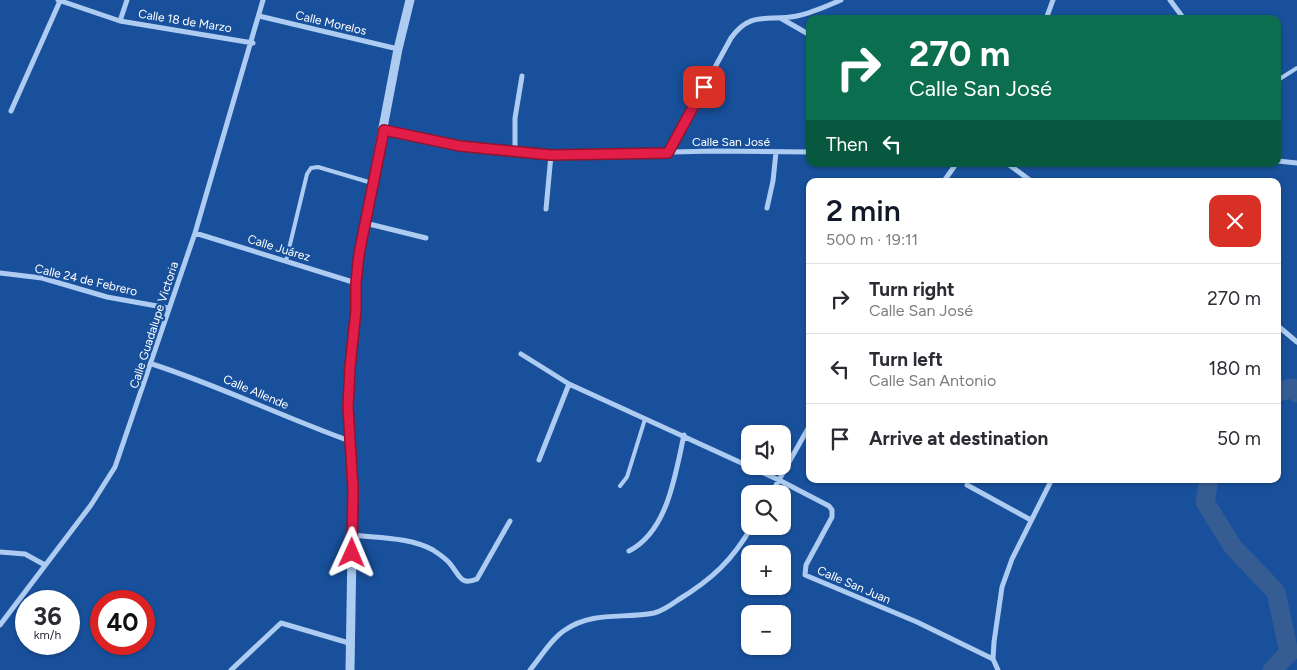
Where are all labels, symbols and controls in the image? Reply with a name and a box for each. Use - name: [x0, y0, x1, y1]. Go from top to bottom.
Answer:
- street label: Calle 18 de Marzo: [137, 7, 233, 35]
- street label: Calle Morelos: [294, 8, 368, 38]
- text: 270 m: [909, 33, 1010, 75]
- icon: right: [826, 35, 891, 100]
- pin: [683, 66, 725, 108]
- icon: arrive: [690, 73, 718, 101]
- text: Calle San José: [909, 75, 1052, 102]
- icon: left: [878, 130, 906, 158]
- text: Then: [826, 133, 868, 156]
- street label: Calle San José: [692, 135, 770, 149]
- text: 2 min: [826, 192, 901, 229]
- button: close: [1209, 195, 1261, 247]
- text: 500 m · 19:11: [826, 230, 918, 249]
- street label: Calle Juárez: [246, 232, 312, 264]
- street label: Calle Guadalupe Victoria: [127, 260, 181, 390]
- street label: Calle 24 de Febrero: [33, 261, 139, 299]
- text: Turn right: [869, 278, 955, 301]
- icon: right: [826, 285, 854, 313]
- text: 270 m: [1207, 287, 1261, 310]
- text: Calle San José: [869, 301, 973, 320]
- text: Turn left: [869, 348, 943, 371]
- icon: left: [826, 355, 854, 383]
- text: 180 m: [1208, 357, 1261, 380]
- text: Calle San Antonio: [869, 371, 996, 390]
- street label: Calle Allende: [221, 372, 291, 412]
- map controls: [741, 425, 791, 655]
- button: sound: [741, 425, 791, 475]
- icon: arrive: [826, 425, 854, 453]
- text: Arrive at destination: [869, 427, 1048, 450]
- text: 50 m: [1217, 427, 1261, 450]
- button: search: [741, 485, 791, 535]
- position arrow: [325, 526, 377, 578]
- button: +: [741, 545, 791, 595]
- street label: Calle San Juan: [815, 563, 893, 607]
- speed limit sign: 40: [90, 590, 155, 655]
- text: 36: [33, 601, 62, 631]
- button: −: [741, 605, 791, 655]
- text: km/h: [34, 628, 61, 642]

